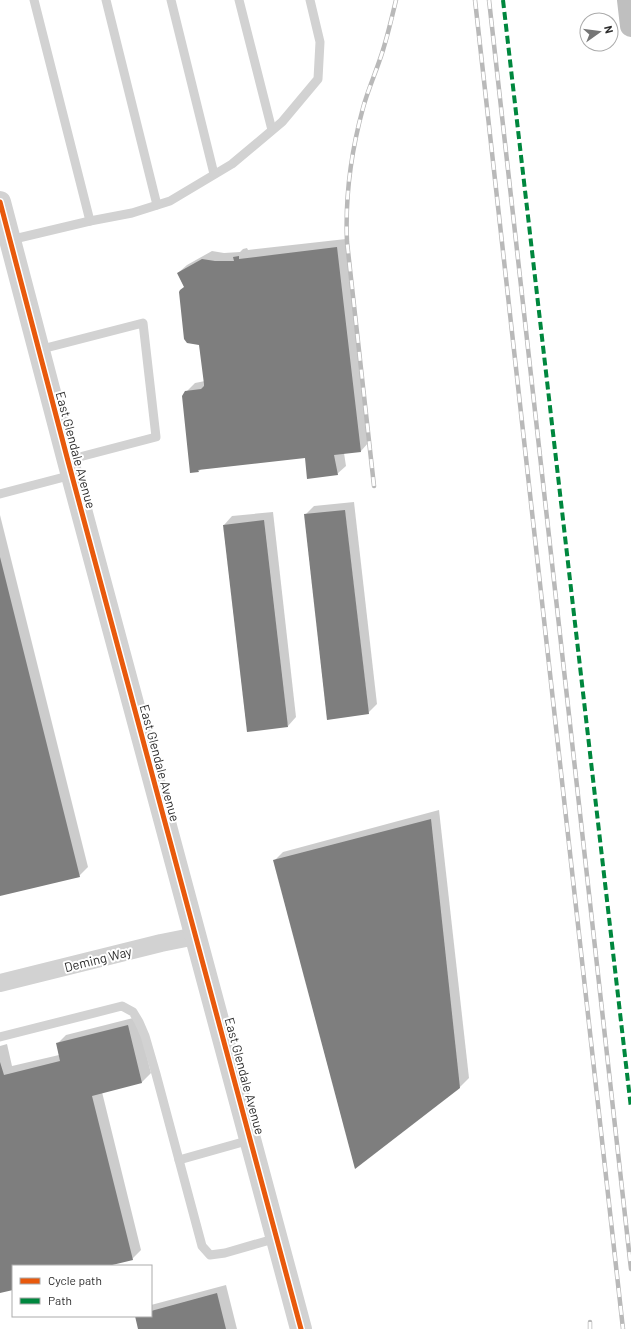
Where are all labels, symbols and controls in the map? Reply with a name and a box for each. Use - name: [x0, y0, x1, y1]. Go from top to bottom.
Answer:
- north arrow: [579, 12, 619, 52]
- text: N: [602, 24, 616, 35]
- street label: East Glendale Avenue: [53, 390, 99, 510]
- street label: East Glendale Avenue: [137, 703, 183, 823]
- street label: Deming Way: [63, 943, 133, 975]
- street label: East Glendale Avenue: [222, 1016, 268, 1136]
- legend: [12, 1265, 152, 1317]
- text: Cycle path: [48, 1273, 102, 1287]
- text: Path: [48, 1293, 72, 1307]

